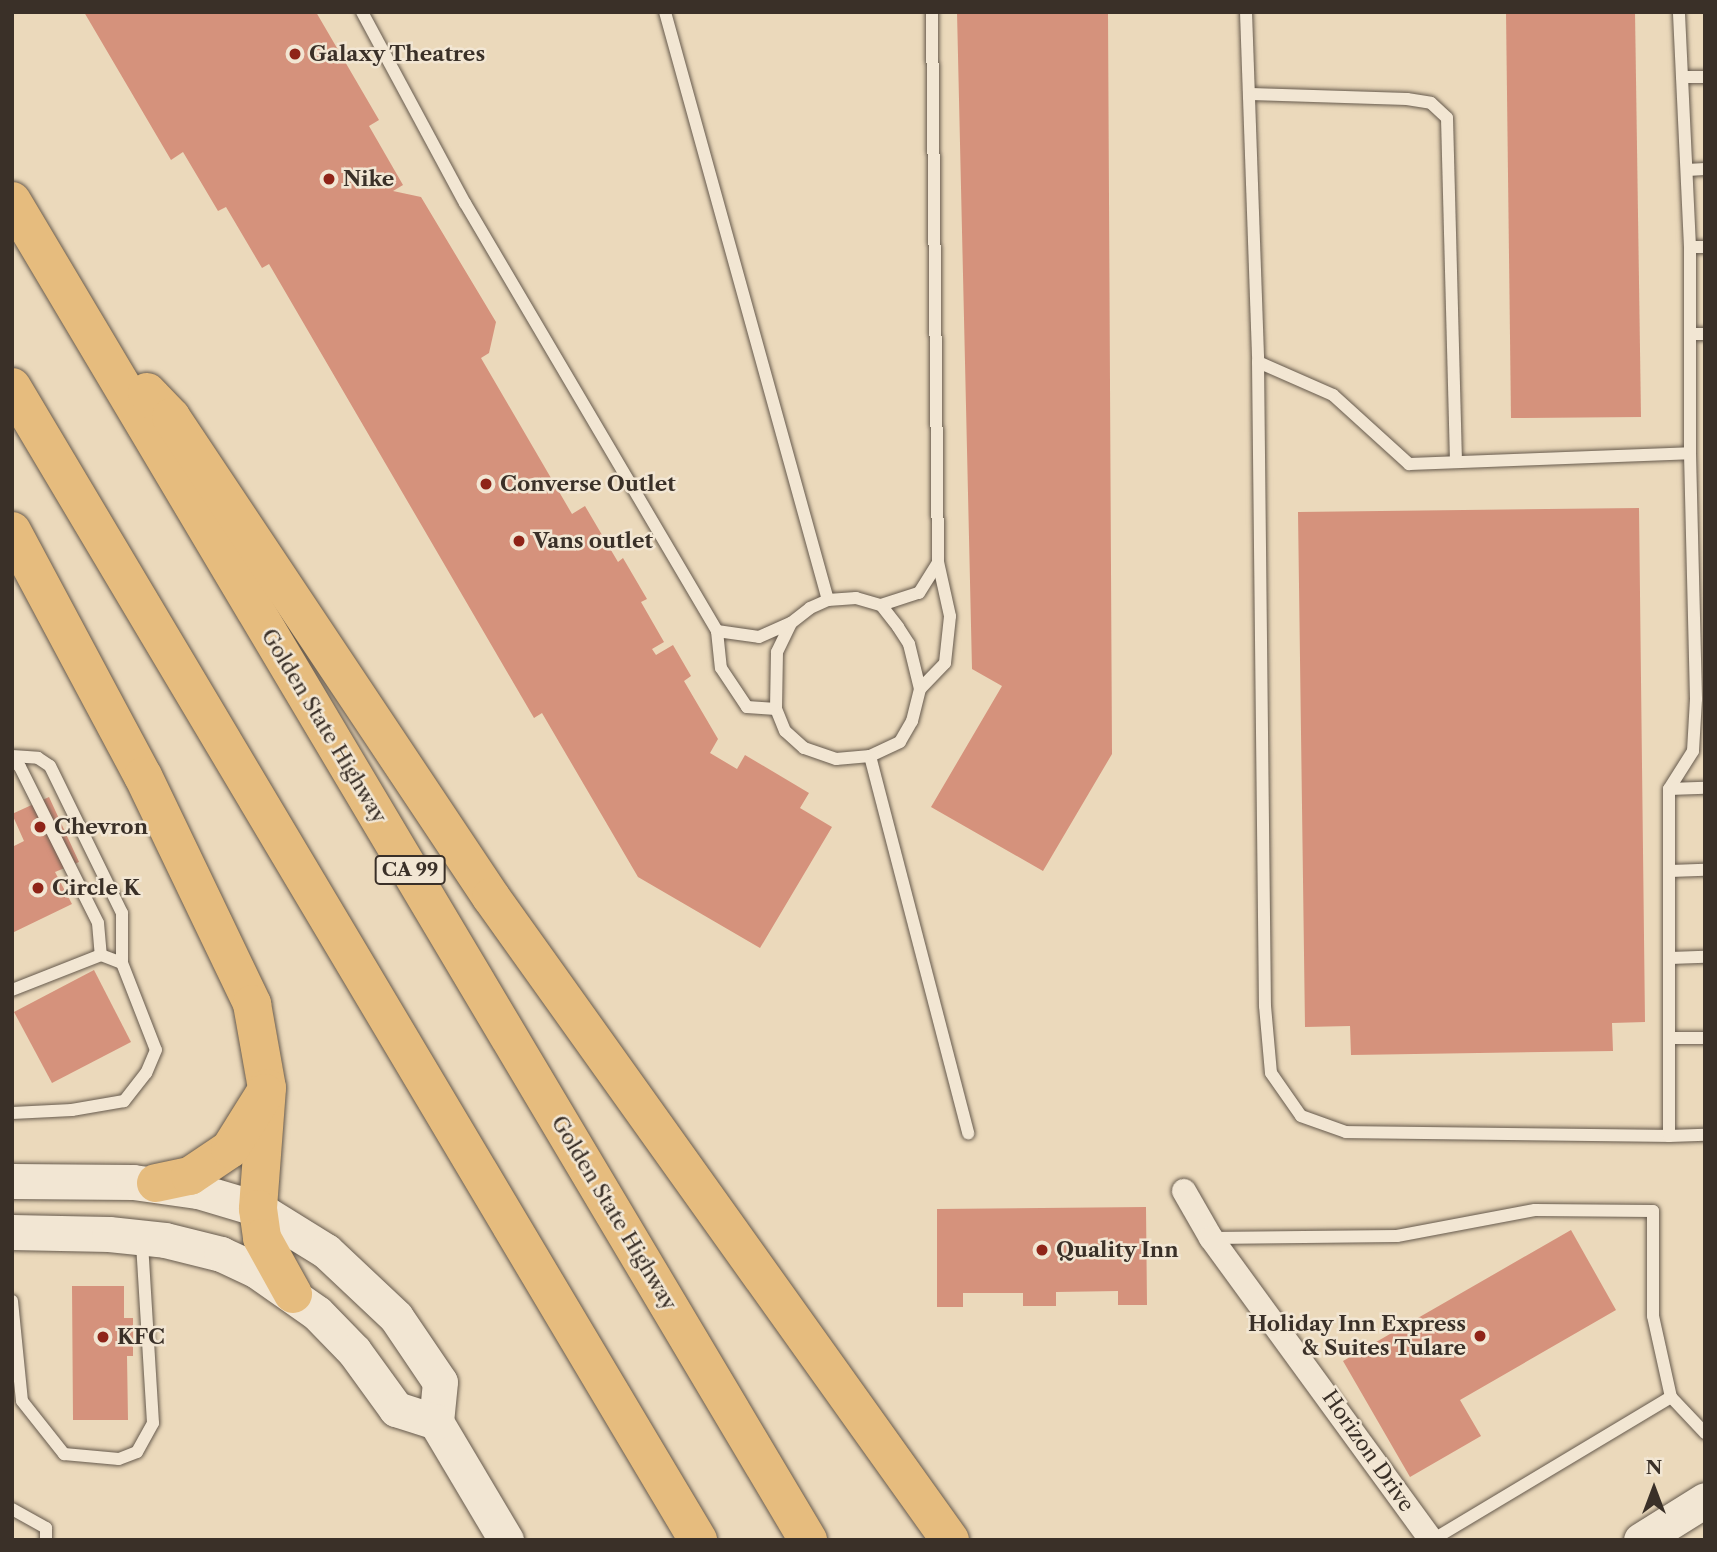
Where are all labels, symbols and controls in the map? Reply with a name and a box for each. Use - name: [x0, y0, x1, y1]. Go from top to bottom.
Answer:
- place label: Galaxy Theatres: [309, 41, 486, 67]
- marker: Galaxy Theatres: [287, 46, 303, 62]
- place label: Nike: [343, 166, 394, 192]
- marker: Nike: [321, 171, 337, 187]
- place label: Converse Outlet: [500, 471, 676, 497]
- marker: Converse Outlet: [478, 476, 494, 492]
- place label: Vans outlet: [533, 528, 653, 554]
- marker: Vans outlet: [511, 533, 527, 549]
- street label: Golden State Highway: [256, 624, 392, 828]
- place label: Chevron: [54, 814, 148, 840]
- marker: Chevron: [32, 819, 48, 835]
- road number: CA 99: [373, 855, 447, 886]
- place label: Circle K: [52, 875, 140, 901]
- marker: Circle K: [30, 880, 46, 896]
- street label: Golden State Highway: [546, 1111, 682, 1315]
- place label: Quality Inn: [1056, 1237, 1179, 1263]
- marker: Quality Inn: [1034, 1242, 1050, 1258]
- place label: Holiday Inn Express & Suites Tulare: [1247, 1311, 1466, 1361]
- place label: KFC: [117, 1324, 165, 1350]
- marker: Holiday Inn Express & Suites Tulare: [1472, 1328, 1488, 1344]
- marker: KFC: [95, 1329, 111, 1345]
- street label: Horizon Drive: [1317, 1385, 1419, 1517]
- north arrow: [1619, 1454, 1689, 1524]
- text: N: [1646, 1456, 1662, 1479]

